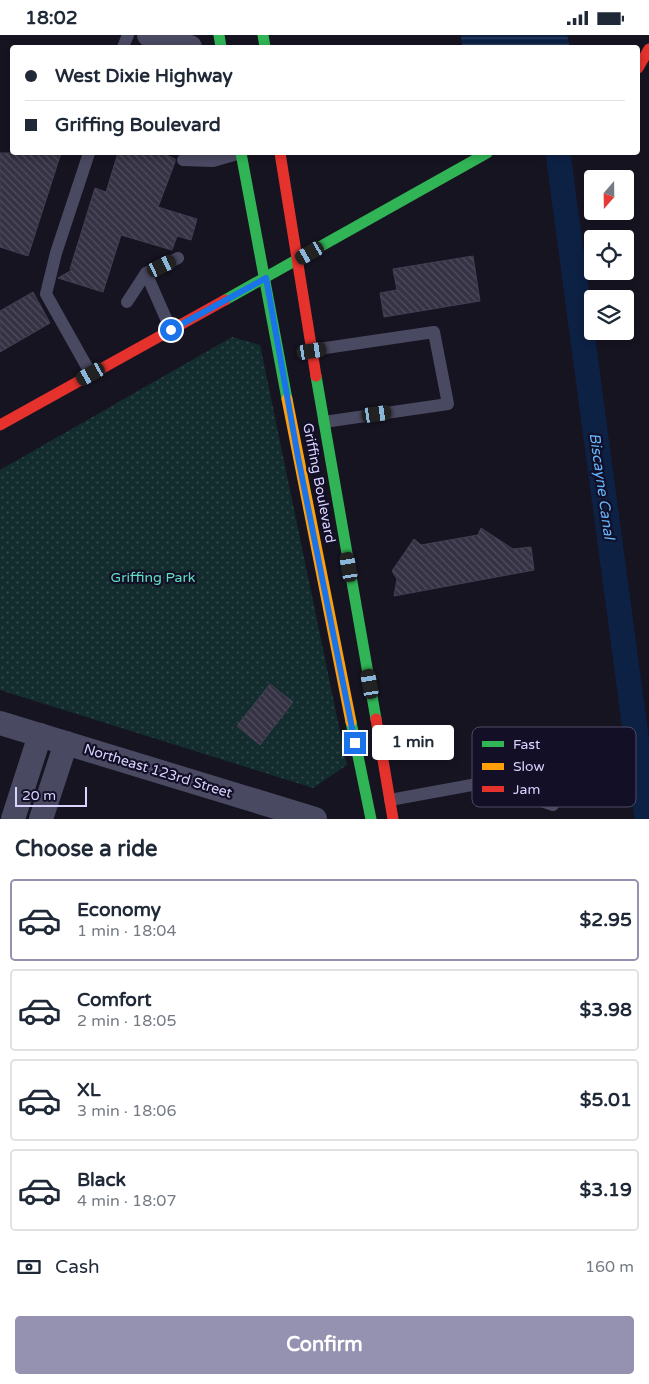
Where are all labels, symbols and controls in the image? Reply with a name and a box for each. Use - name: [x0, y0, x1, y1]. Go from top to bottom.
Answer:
- text: 18:02: [25, 7, 78, 29]
- text: West Dixie Highway: [55, 65, 233, 87]
- text: Griffing Boulevard: [55, 114, 221, 136]
- north arrow: [584, 170, 634, 220]
- map controls: [584, 170, 634, 340]
- button: locate: [584, 230, 634, 280]
- car: [293, 239, 326, 267]
- car: [145, 253, 178, 279]
- button: layers: [584, 290, 634, 340]
- route start: [160, 319, 182, 341]
- car: [296, 341, 327, 361]
- car: [74, 360, 107, 388]
- car: [361, 404, 392, 424]
- street label: Griffing Boulevard: [299, 421, 339, 545]
- water label: Biscayne Canal: [586, 432, 619, 543]
- car: [339, 551, 358, 583]
- park label: Griffing Park: [111, 569, 196, 586]
- car: [360, 668, 379, 700]
- callout: 1 min: [372, 725, 455, 761]
- legend: [472, 727, 636, 807]
- route end: [344, 732, 366, 754]
- text: 1 min: [392, 732, 434, 752]
- text: Fast: [513, 736, 541, 753]
- street label: Northeast 123rd Street: [82, 740, 235, 802]
- text: Slow: [513, 758, 545, 775]
- text: Jam: [513, 781, 540, 798]
- scale bar: [15, 784, 88, 807]
- text: 20 m: [22, 787, 56, 804]
- text: Choose a ride: [15, 836, 158, 862]
- icon: car: [17, 898, 62, 943]
- text: Economy: [77, 899, 161, 921]
- text: $2.95: [580, 909, 632, 931]
- text: 1 min · 18:04: [77, 921, 176, 941]
- icon: car: [17, 988, 62, 1033]
- text: Comfort: [77, 989, 151, 1011]
- text: $3.98: [580, 999, 632, 1021]
- text: 2 min · 18:05: [77, 1011, 176, 1031]
- icon: car: [17, 1078, 62, 1123]
- text: XL: [77, 1079, 101, 1101]
- text: $5.01: [580, 1089, 632, 1111]
- text: 3 min · 18:06: [77, 1101, 176, 1121]
- icon: car: [17, 1168, 62, 1213]
- text: Black: [77, 1169, 126, 1191]
- text: $3.19: [580, 1179, 632, 1201]
- text: 4 min · 18:07: [77, 1191, 176, 1211]
- icon: cash: [15, 1253, 43, 1281]
- text: Cash: [55, 1256, 100, 1278]
- text: 160 m: [585, 1257, 634, 1277]
- button: Confirm: [15, 1316, 634, 1374]

